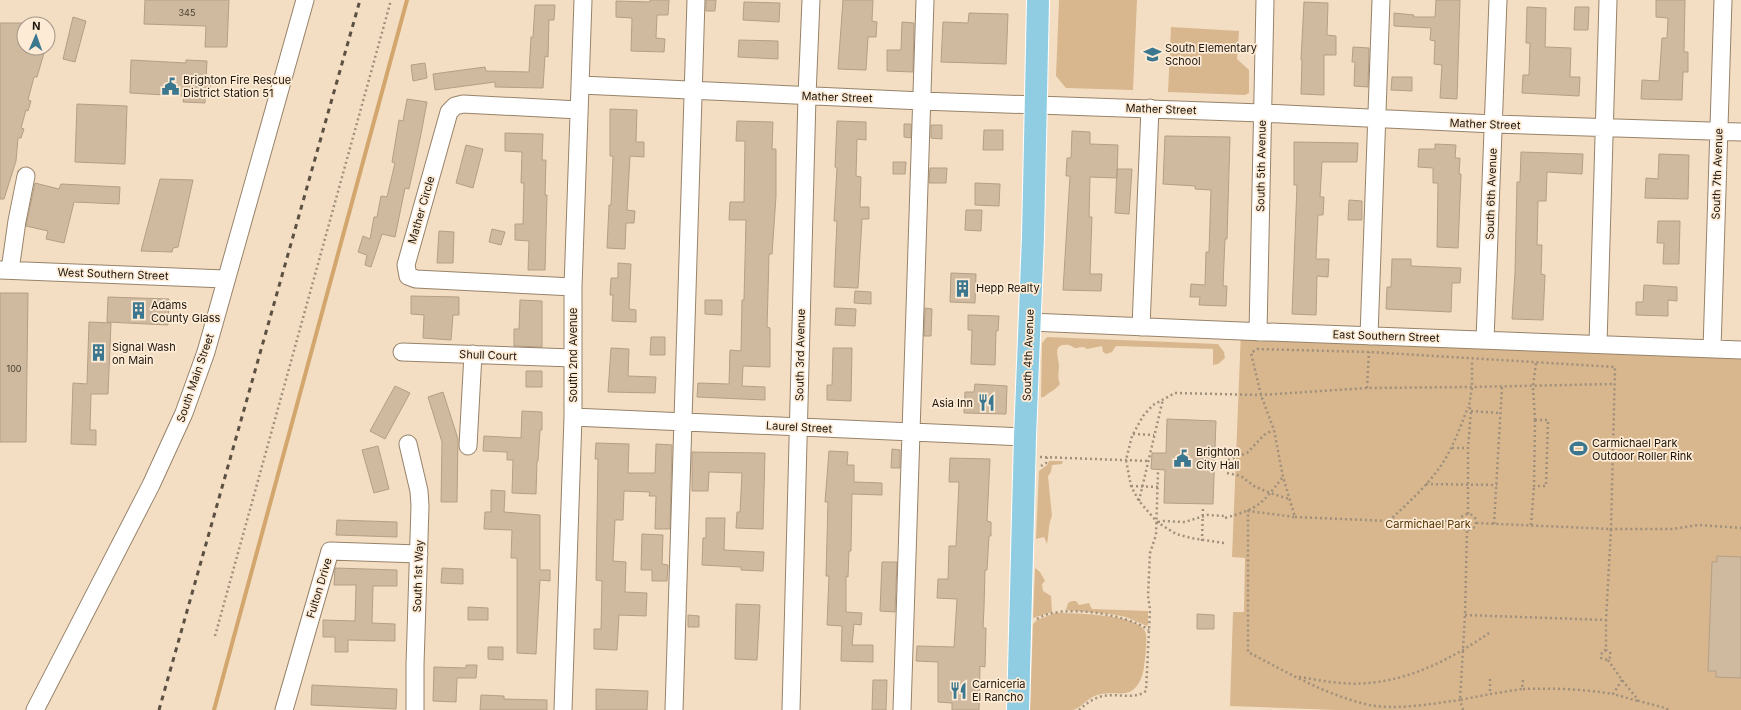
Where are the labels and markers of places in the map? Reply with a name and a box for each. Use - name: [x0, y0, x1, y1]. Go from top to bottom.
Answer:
- place label: South Elementary School: [1165, 41, 1257, 68]
- school or university icon: South Elementary School: [1142, 44, 1162, 64]
- place label: Brighton Fire Rescue District Station 51: [183, 73, 291, 100]
- public building icon: Brighton Fire Rescue District Station 51: [160, 76, 180, 96]
- building icon: Hepp Realty: [953, 278, 973, 298]
- place label: Hepp Realty: [976, 281, 1040, 295]
- place label: Adams County Glass: [151, 298, 221, 325]
- building icon: Adams County Glass: [128, 301, 148, 321]
- place label: Signal Wash on Main: [112, 340, 176, 367]
- building icon: Signal Wash on Main: [89, 343, 109, 363]
- restaurant icon: Asia Inn: [976, 393, 996, 413]
- place label: Asia Inn: [932, 396, 973, 410]
- place label: Carmichael Park Outdoor Roller Rink: [1592, 436, 1692, 463]
- sports icon: Carmichael Park Outdoor Roller Rink: [1569, 439, 1589, 459]
- place label: Brighton City Hall: [1196, 445, 1240, 472]
- public building icon: Brighton City Hall: [1173, 448, 1193, 468]
- place label: Carniceria El Rancho: [972, 677, 1026, 704]
- restaurant icon: Carniceria El Rancho: [949, 680, 969, 700]

